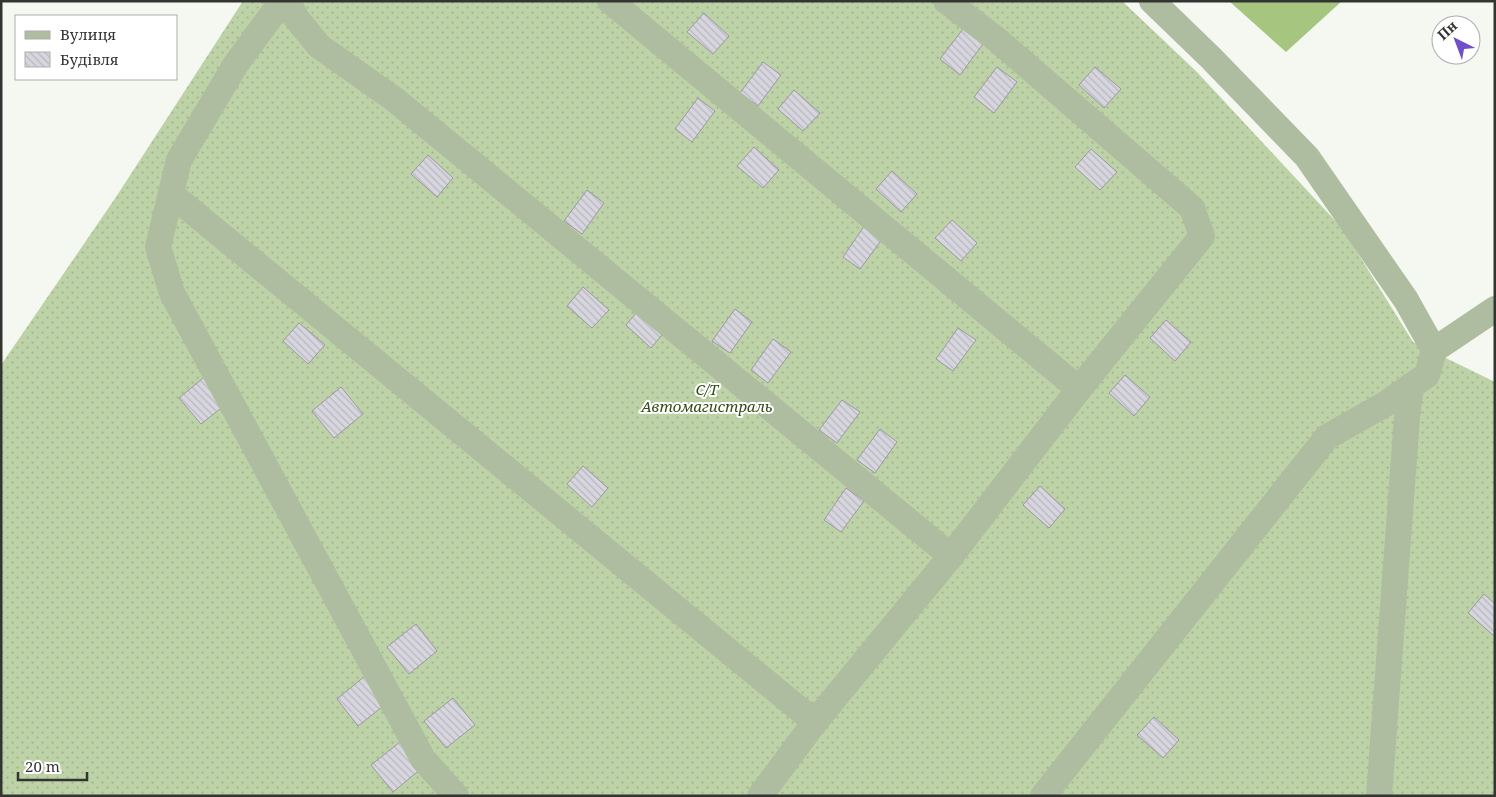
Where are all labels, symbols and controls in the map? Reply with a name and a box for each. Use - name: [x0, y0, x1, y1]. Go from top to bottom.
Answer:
- legend: [15, 15, 178, 80]
- north arrow: [1431, 15, 1481, 65]
- text: Пн: [1433, 16, 1461, 44]
- text: Вулиця: [60, 24, 116, 44]
- text: Будівля: [60, 49, 118, 69]
- park label: С/Т Автомагистраль: [640, 379, 773, 416]
- scale bar: [18, 750, 86, 782]
- text: 20 m: [25, 756, 60, 776]

